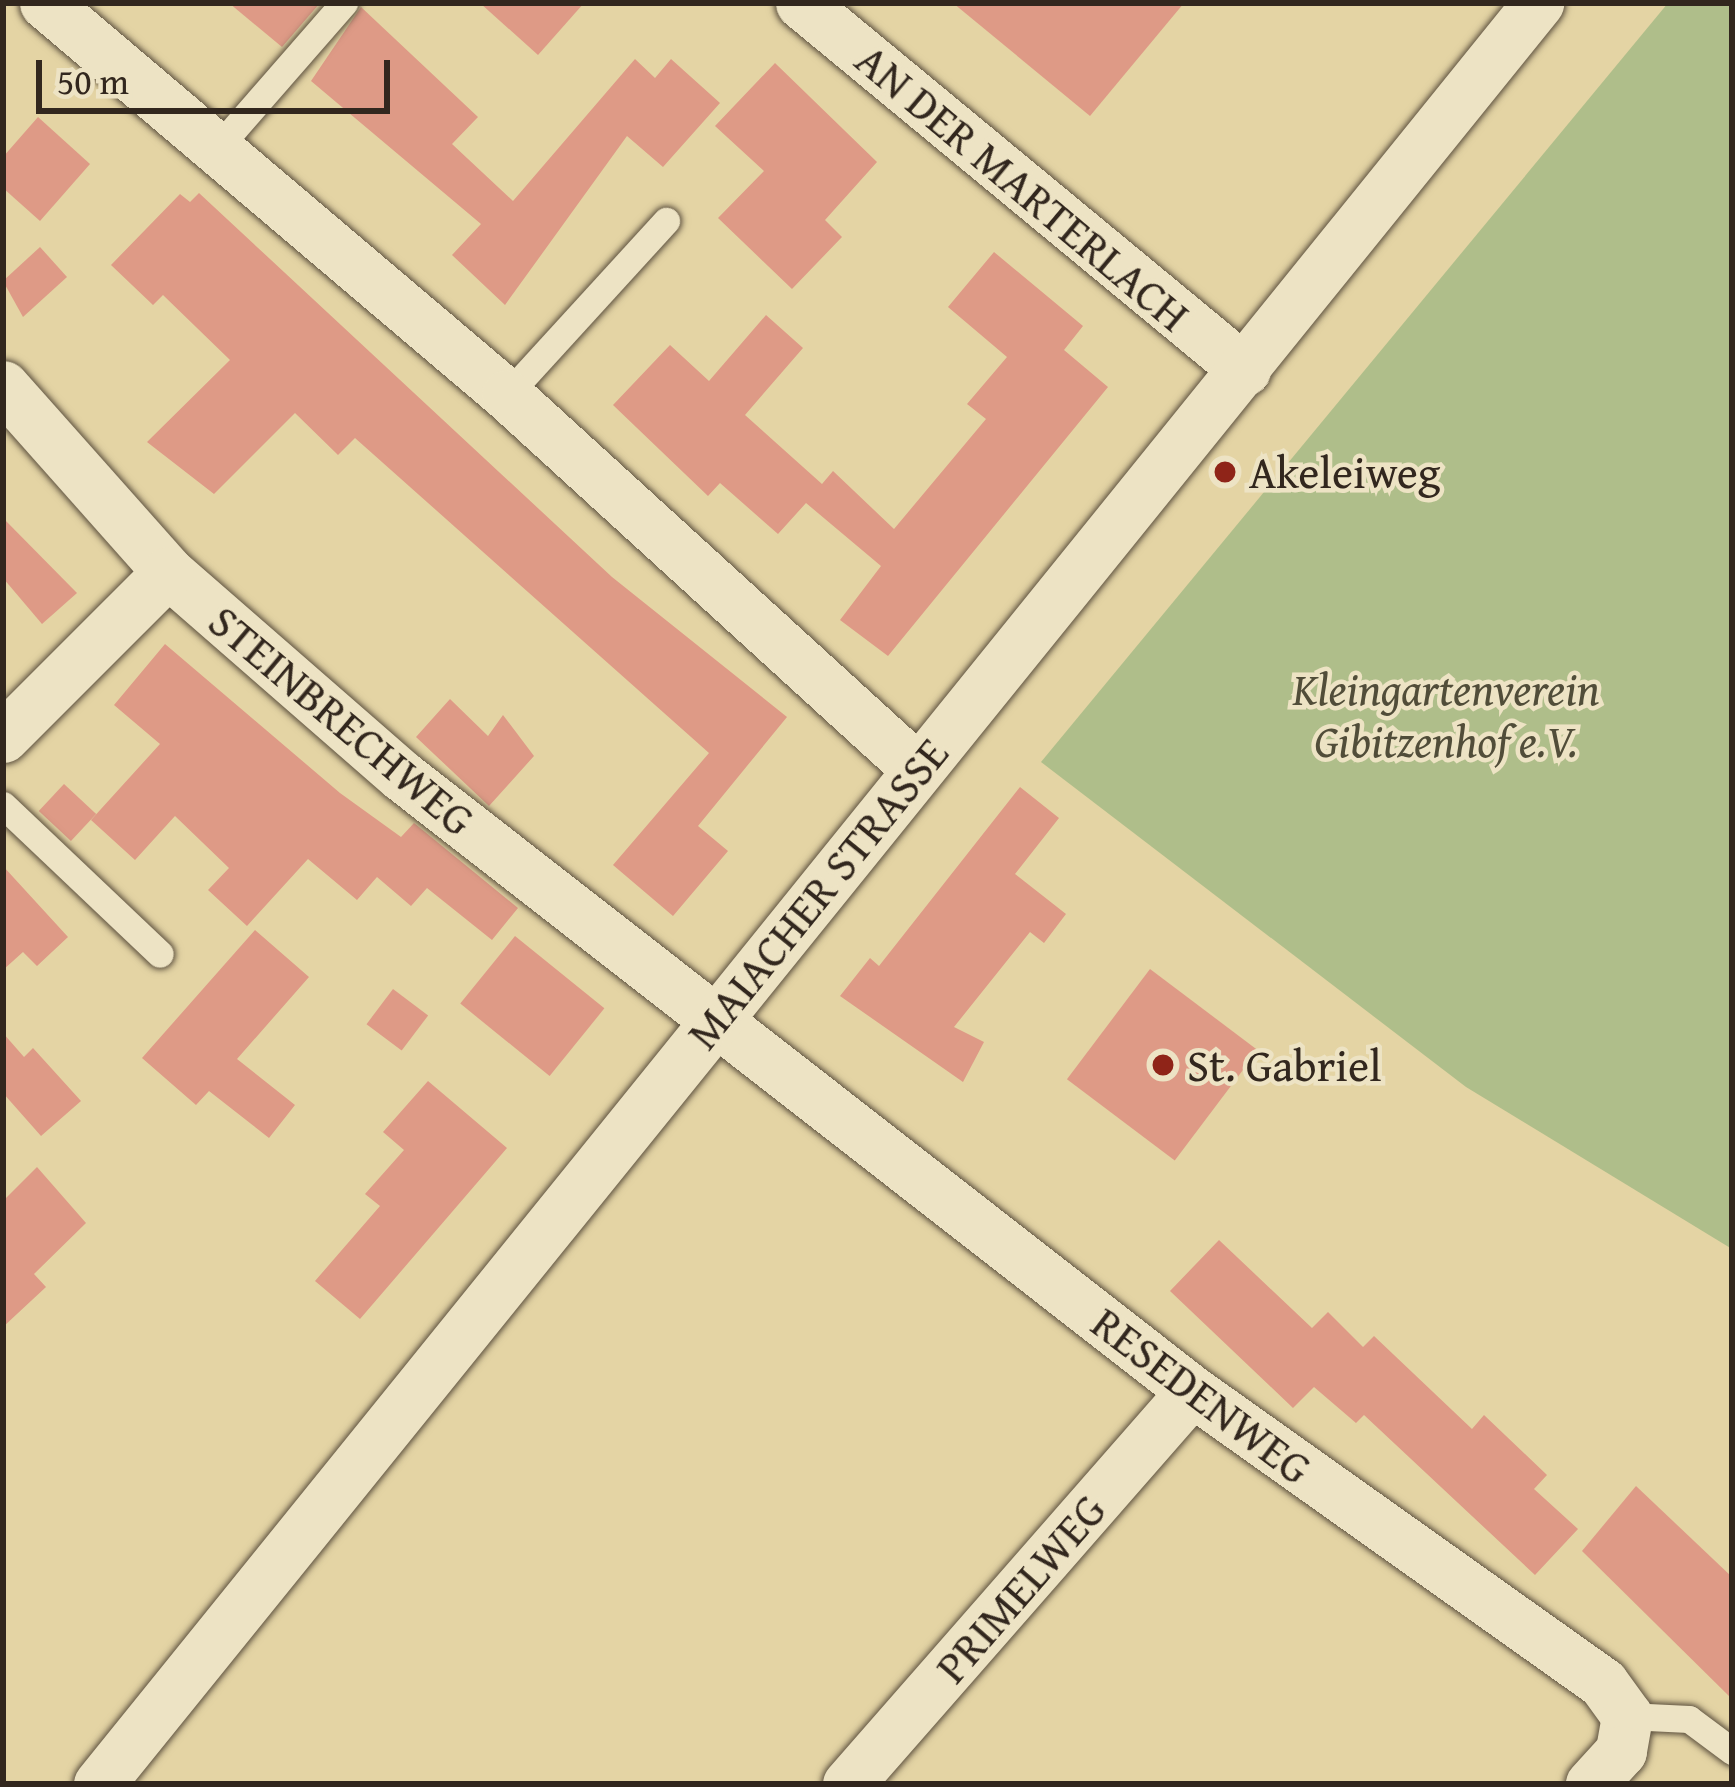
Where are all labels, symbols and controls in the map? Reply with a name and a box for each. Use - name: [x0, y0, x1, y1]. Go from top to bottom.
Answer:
- street label: AN DER MARTERLACH: [845, 32, 1201, 342]
- scale bar: [42, 36, 396, 110]
- text: 50 m: [57, 54, 129, 107]
- place label: Akeleiweg: [1249, 445, 1440, 499]
- marker: Akeleiweg: [1212, 459, 1238, 485]
- street label: STEINBRECHWEG: [199, 593, 485, 847]
- park label: Kleingartenverein Gibitzenhof e.V.: [1292, 662, 1600, 768]
- street label: MAIACHER STRASSE: [675, 727, 959, 1059]
- place label: St. Gabriel: [1187, 1038, 1382, 1092]
- marker: St. Gabriel: [1150, 1052, 1176, 1078]
- street label: RESEDENWEG: [1082, 1295, 1322, 1495]
- street label: PRIMELWEG: [924, 1483, 1116, 1693]

